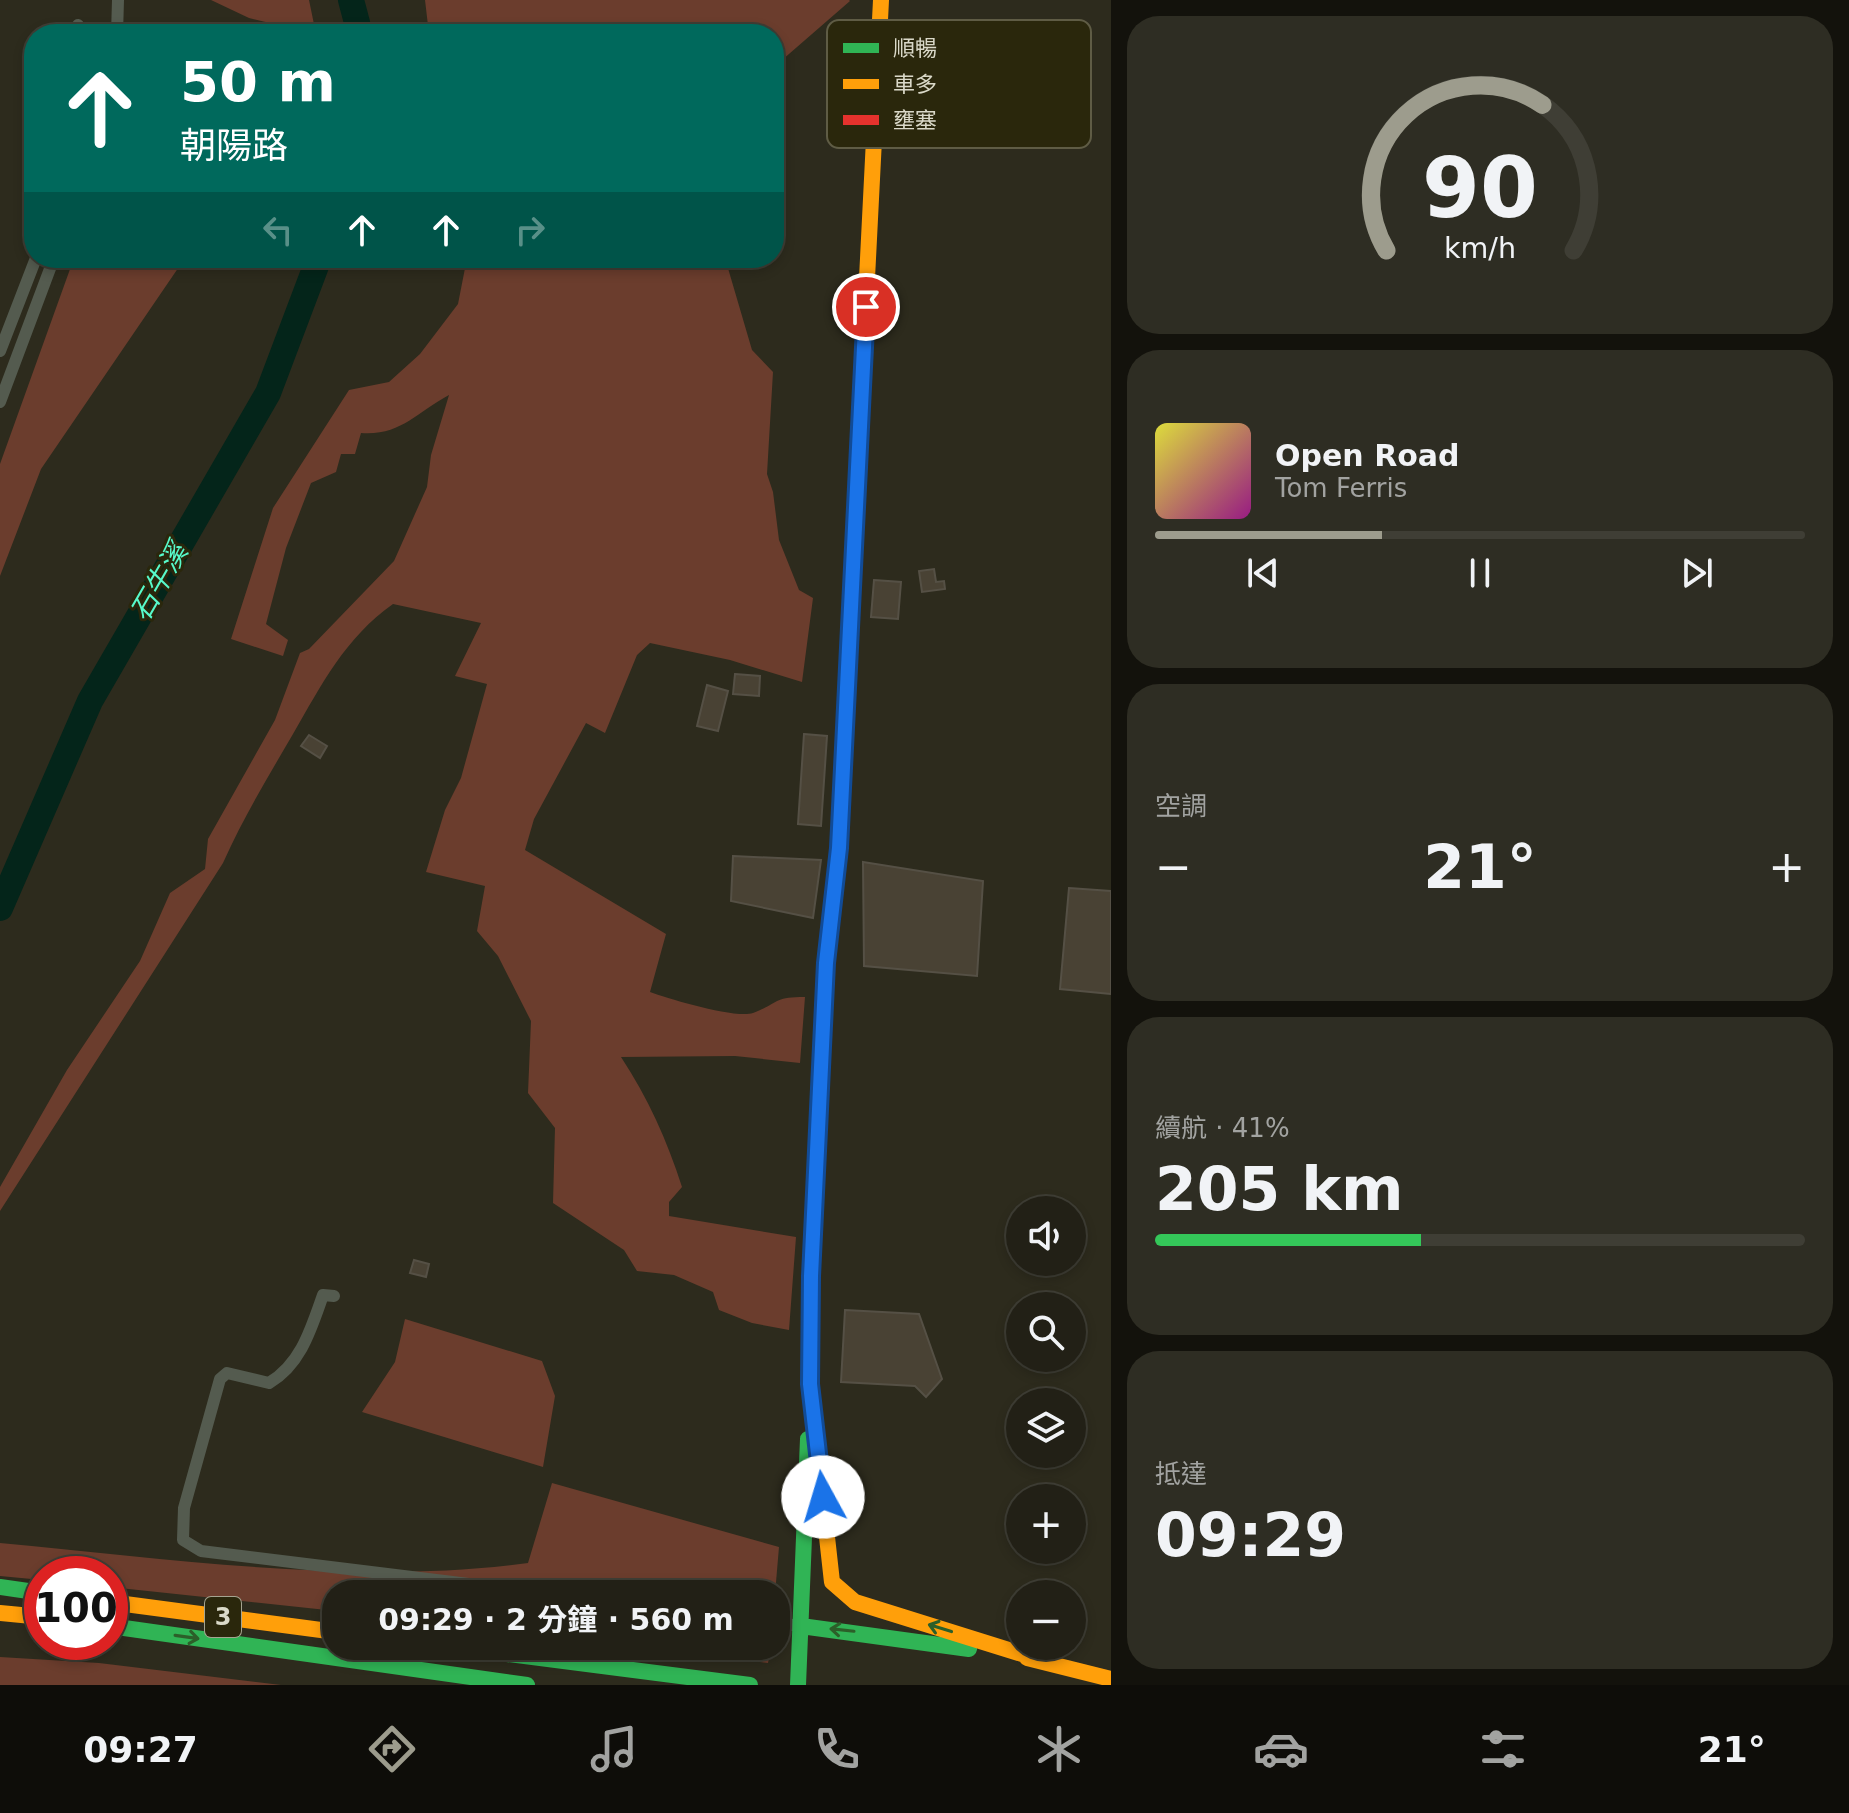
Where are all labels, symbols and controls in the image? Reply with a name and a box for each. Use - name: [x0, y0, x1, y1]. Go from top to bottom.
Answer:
- legend: [827, 20, 1091, 148]
- text: 順暢: [893, 36, 937, 61]
- text: 50 m: [180, 49, 336, 114]
- icon: ahead: [48, 56, 152, 160]
- text: 車多: [893, 72, 937, 97]
- text: 壅塞: [893, 108, 937, 133]
- text: 朝陽路: [180, 125, 288, 166]
- text: 90: [1422, 139, 1538, 236]
- icon: left: [256, 208, 300, 252]
- icon: ahead: [340, 208, 384, 252]
- icon: ahead: [424, 208, 468, 252]
- icon: right: [508, 208, 552, 252]
- text: km/h: [1444, 231, 1516, 265]
- pin: [832, 273, 900, 341]
- icon: arrive: [844, 285, 888, 329]
- text: Open Road: [1275, 438, 1460, 473]
- text: Tom Ferris: [1275, 473, 1407, 503]
- water label: 石牛溪: [124, 534, 196, 627]
- icon: previous: [1241, 551, 1285, 595]
- icon: pause: [1458, 551, 1502, 595]
- icon: next: [1675, 551, 1719, 595]
- text: 空調: [1155, 791, 1207, 821]
- text: 21°: [1423, 832, 1537, 902]
- text: −: [1155, 841, 1192, 892]
- text: +: [1768, 841, 1805, 892]
- text: 續航 · 41%: [1155, 1113, 1290, 1143]
- text: 205 km: [1155, 1154, 1404, 1224]
- map controls: [1006, 1196, 1086, 1660]
- button: sound: [1006, 1196, 1086, 1276]
- button: search: [1006, 1292, 1086, 1372]
- button: layers: [1006, 1388, 1086, 1468]
- position arrow: [781, 1455, 865, 1539]
- text: 抵達: [1155, 1459, 1207, 1489]
- button: +: [1006, 1484, 1086, 1564]
- text: 09:29: [1155, 1500, 1346, 1570]
- speed limit sign: 100: [24, 1556, 128, 1660]
- button: −: [1006, 1580, 1086, 1660]
- road number: 3: [205, 1597, 241, 1637]
- text: 09:29 · 2 分鐘 · 560 m: [378, 1602, 734, 1637]
- one-way arrow: [928, 1620, 953, 1634]
- one-way arrow: [829, 1623, 856, 1638]
- one-way arrow: [174, 1630, 199, 1645]
- icon: directions: [364, 1721, 420, 1777]
- icon: music: [586, 1721, 642, 1777]
- icon: phone: [809, 1721, 865, 1777]
- icon: climate: [1031, 1721, 1087, 1777]
- icon: car: [1253, 1721, 1309, 1777]
- icon: filters: [1475, 1721, 1531, 1777]
- text: 09:27: [83, 1729, 198, 1770]
- text: 21°: [1698, 1729, 1766, 1770]

